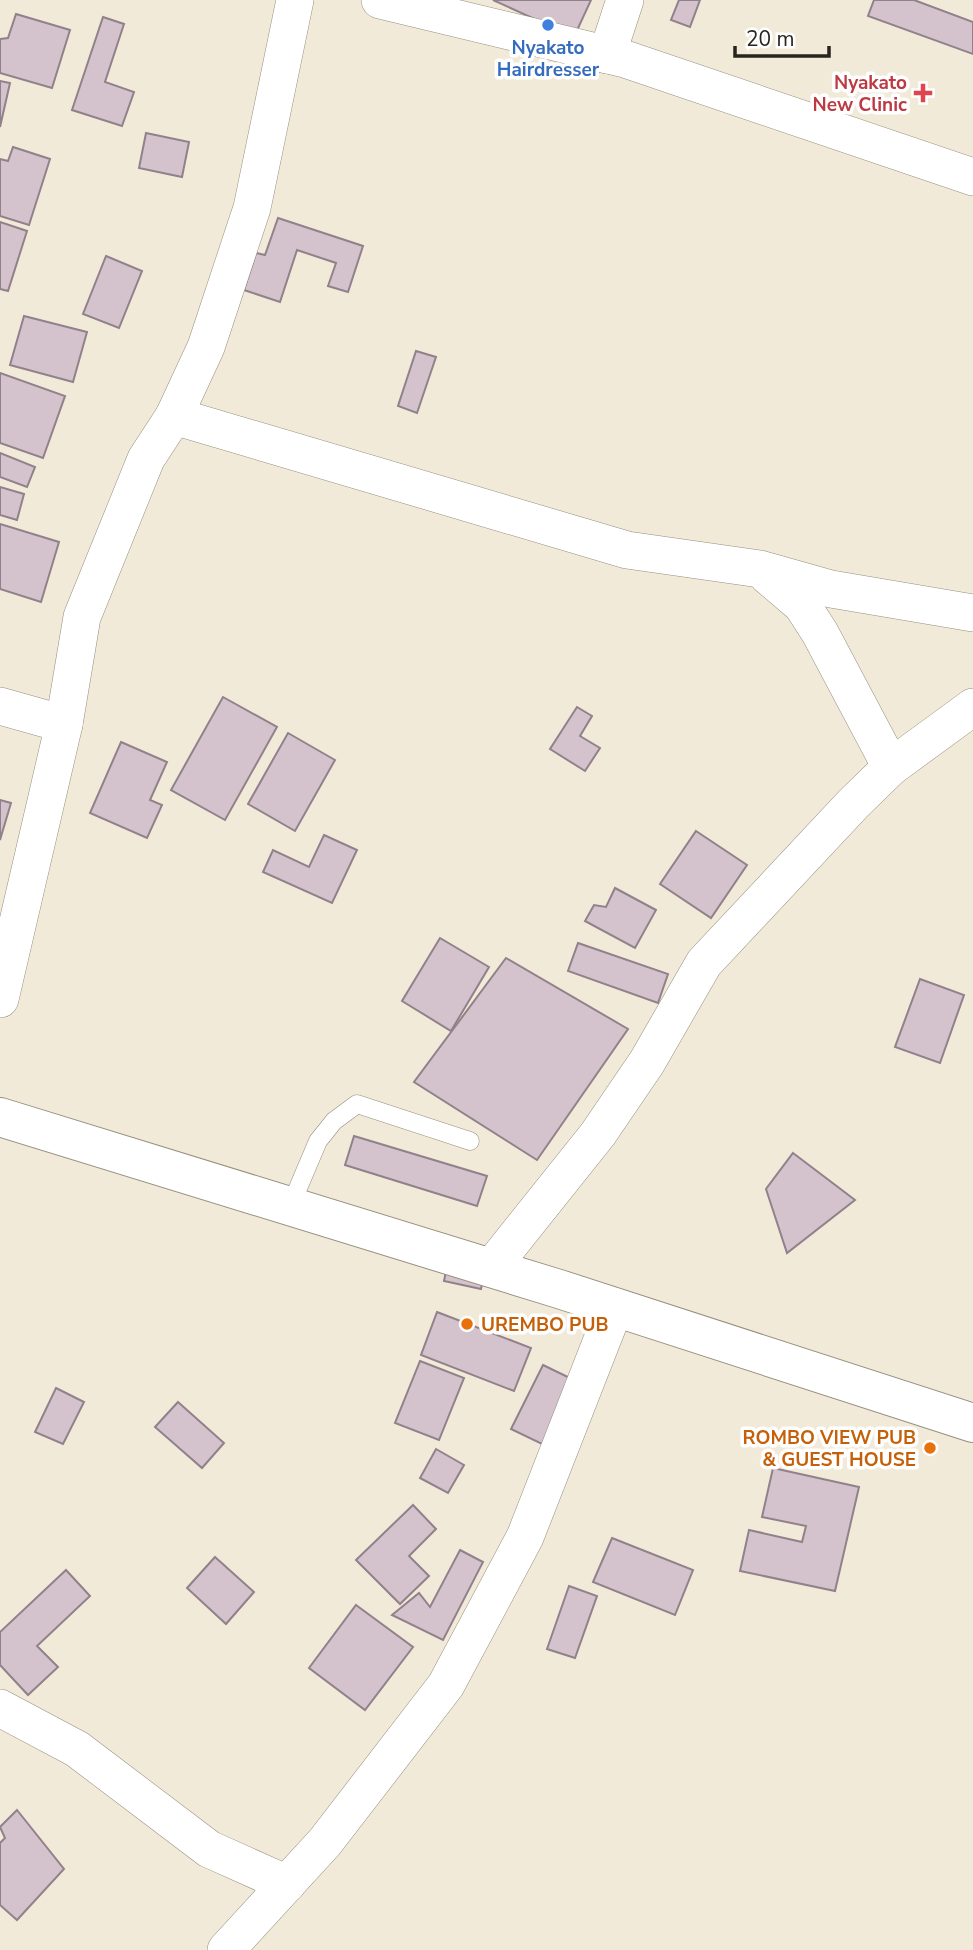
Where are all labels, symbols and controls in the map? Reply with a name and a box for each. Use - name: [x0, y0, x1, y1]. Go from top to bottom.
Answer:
- scale bar: [735, 14, 830, 58]
- marker: Nyakato Hairdresser: [540, 17, 556, 33]
- text: 20 m: [746, 25, 795, 53]
- place label: Nyakato Hairdresser: [497, 35, 600, 83]
- place label: Nyakato New Clinic: [813, 70, 907, 118]
- marker: Nyakato New Clinic: [913, 83, 933, 103]
- place label: UREMBO PUB: [481, 1312, 609, 1338]
- marker: UREMBO PUB: [459, 1316, 475, 1332]
- place label: ROMBO VIEW PUB & GUEST HOUSE: [743, 1425, 916, 1473]
- marker: ROMBO VIEW PUB & GUEST HOUSE: [922, 1440, 938, 1456]

